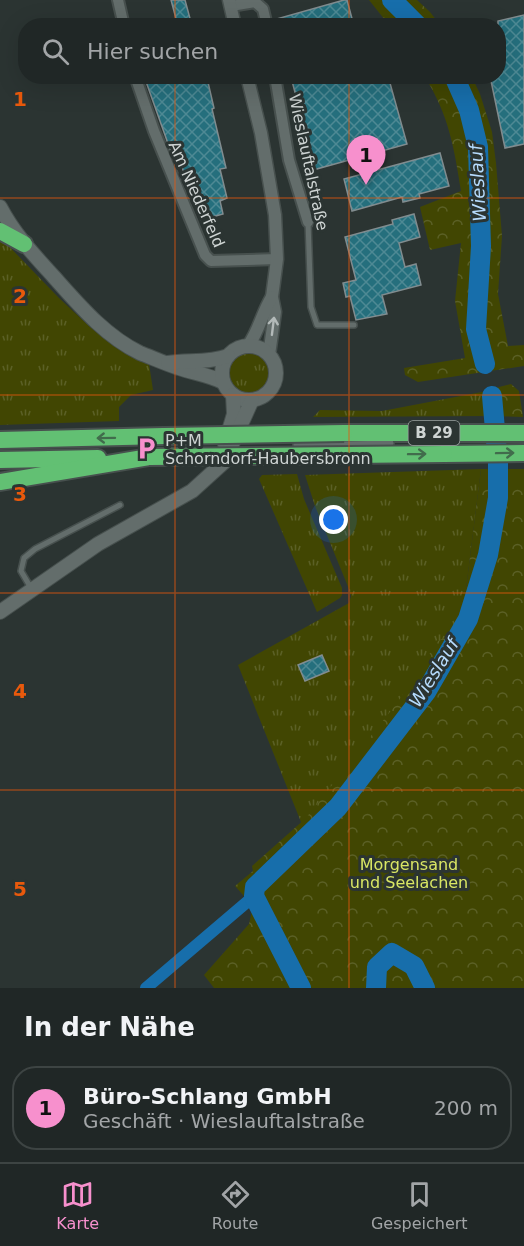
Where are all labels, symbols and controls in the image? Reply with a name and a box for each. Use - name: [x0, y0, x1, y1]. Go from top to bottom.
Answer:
- search box: [18, 18, 506, 84]
- icon: search: [39, 35, 72, 68]
- text: Hier suchen: [87, 39, 218, 64]
- text: 1: [13, 87, 27, 111]
- street label: Wieslauftalstraße: [285, 92, 332, 232]
- pin: 1: [346, 136, 386, 185]
- street label: Am Niederfeld: [165, 138, 229, 250]
- water label: Wieslauf: [465, 141, 490, 222]
- text: 2: [13, 284, 27, 308]
- one-way arrow: [268, 316, 279, 336]
- road number: B 29: [408, 421, 460, 445]
- place label: P+M Schorndorf-Haubersbronn: [165, 431, 371, 468]
- one-way arrow: [96, 432, 116, 443]
- parking icon: P+M Schorndorf-Haubersbronn: [134, 436, 160, 462]
- one-way arrow: [495, 447, 515, 459]
- one-way arrow: [407, 448, 427, 460]
- text: 3: [13, 482, 27, 506]
- your location: [319, 505, 348, 534]
- water label: Wieslauf: [404, 632, 464, 711]
- text: 4: [13, 679, 27, 703]
- park label: Morgensand und Seelachen: [350, 855, 468, 892]
- text: 5: [13, 877, 27, 901]
- text: In der Nähe: [24, 1012, 195, 1042]
- text: Büro-Schlang GmbH: [83, 1084, 332, 1109]
- text: 1: [39, 1096, 52, 1120]
- text: 200 m: [434, 1096, 498, 1120]
- text: Geschäft · Wieslauftalstraße: [83, 1109, 365, 1133]
- tab: Karte: [56, 1178, 99, 1233]
- tab: Route: [212, 1178, 258, 1233]
- tab: Gespeichert: [371, 1178, 468, 1233]

